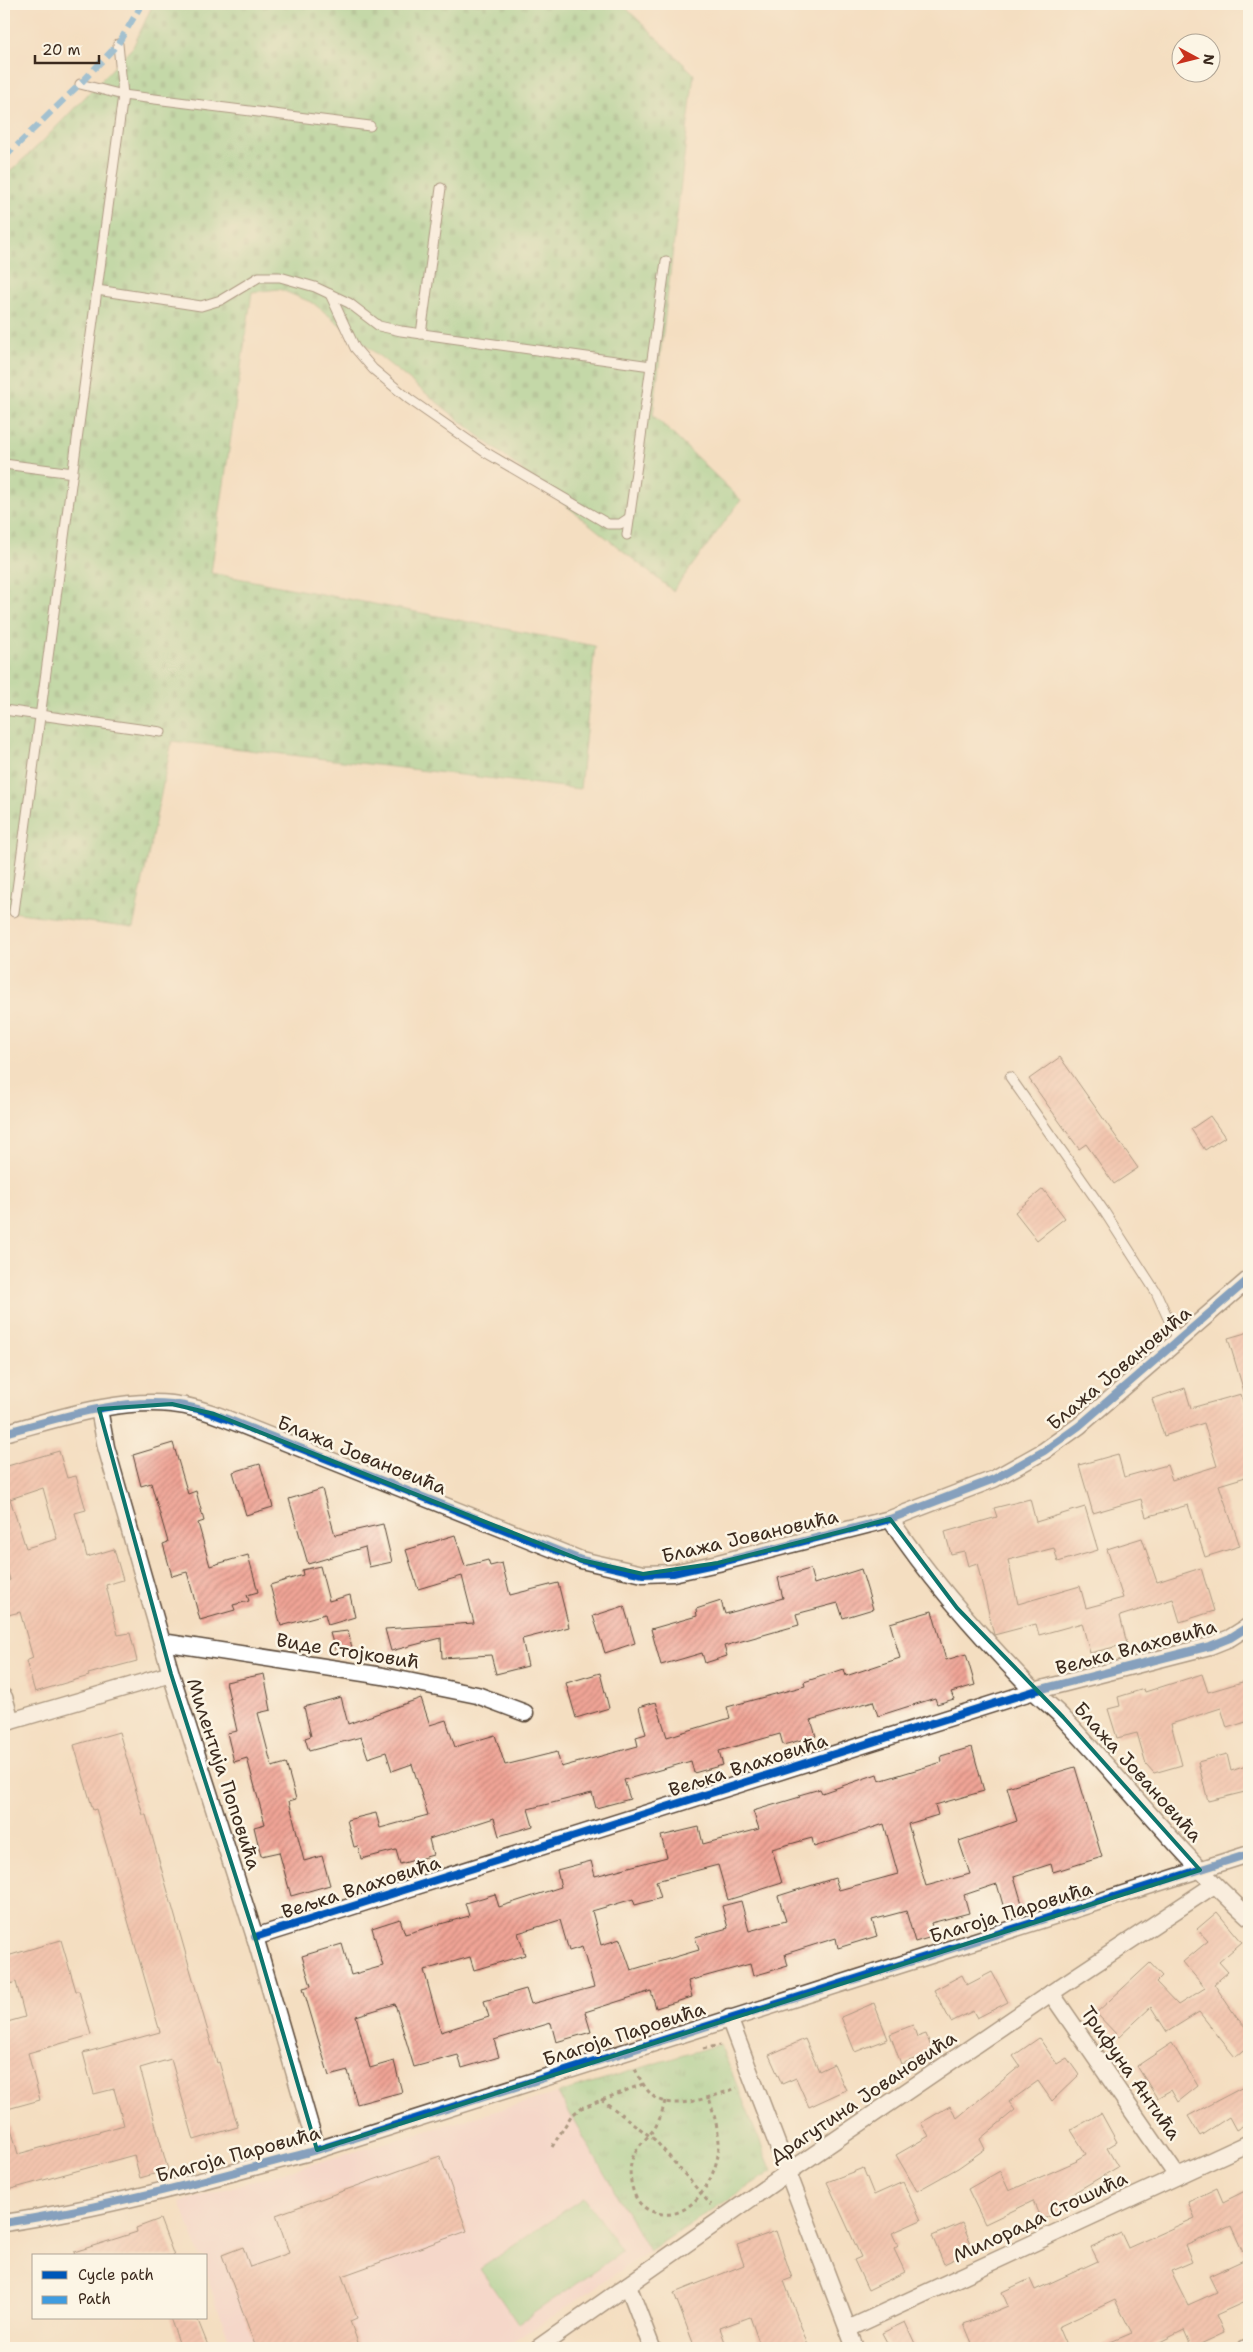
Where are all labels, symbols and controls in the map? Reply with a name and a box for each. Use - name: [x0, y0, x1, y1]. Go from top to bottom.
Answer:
- scale bar: [35, 32, 99, 64]
- north arrow: [1170, 32, 1220, 82]
- text: 20 m: [42, 40, 81, 60]
- text: N: [1199, 53, 1219, 66]
- street label: Блажа Јовановића: [1042, 1300, 1196, 1436]
- street label: Блажа Јовановића: [274, 1410, 451, 1500]
- street label: Блажа Јовановића: [659, 1503, 841, 1568]
- street label: Вељка Влаховића: [1053, 1613, 1219, 1681]
- street label: Виде Стојковић: [275, 1627, 421, 1675]
- street label: Милентија Поповића: [181, 1675, 267, 1873]
- street label: Блажа Јовановића: [1068, 1697, 1208, 1848]
- street label: Вељка Влаховића: [665, 1727, 831, 1802]
- street label: Вељка Влаховића: [278, 1849, 444, 1924]
- street label: Благоја Паровића: [926, 1875, 1096, 1949]
- street label: Благоја Паровића: [540, 1996, 709, 2072]
- street label: Трифуна Антића: [1075, 2001, 1187, 2145]
- street label: Драгутина Јовановића: [765, 2025, 961, 2169]
- street label: Благоја Паровића: [153, 2120, 323, 2188]
- street label: Милорада Стошића: [949, 2165, 1131, 2268]
- legend: [32, 2254, 208, 2320]
- text: Cycle path: [78, 2265, 154, 2285]
- text: Path: [78, 2289, 111, 2309]

